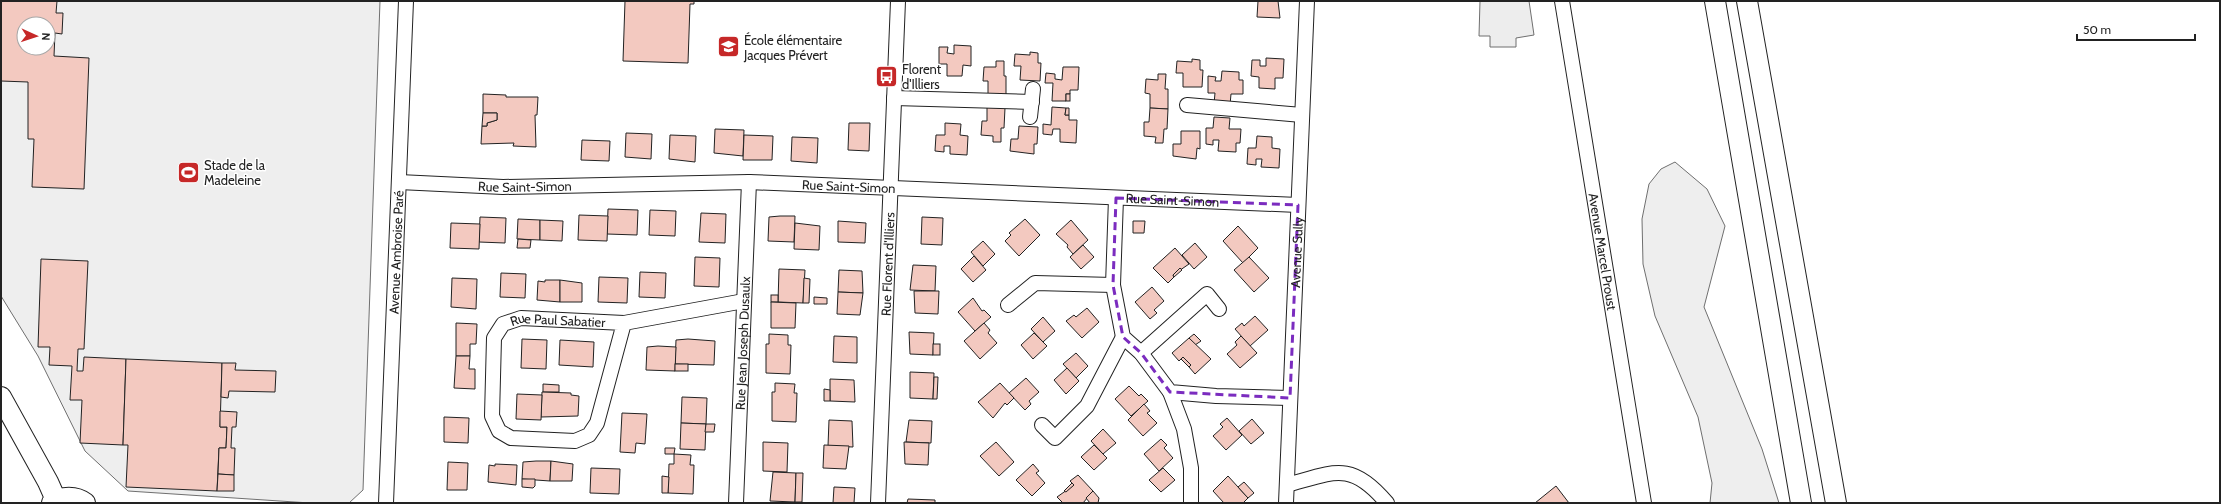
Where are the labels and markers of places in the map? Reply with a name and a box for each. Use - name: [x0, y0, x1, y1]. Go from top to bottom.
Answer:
- place label: École élémentaire Jacques Prévert: [743, 31, 842, 63]
- school or university icon: École élémentaire Jacques Prévert: [716, 34, 742, 60]
- place label: Florent d'Illiers: [902, 61, 942, 92]
- bus stop icon: Florent d'Illiers: [873, 63, 899, 89]
- place label: Stade de la Madeleine: [204, 157, 266, 188]
- sports icon: Stade de la Madeleine: [175, 159, 201, 185]

